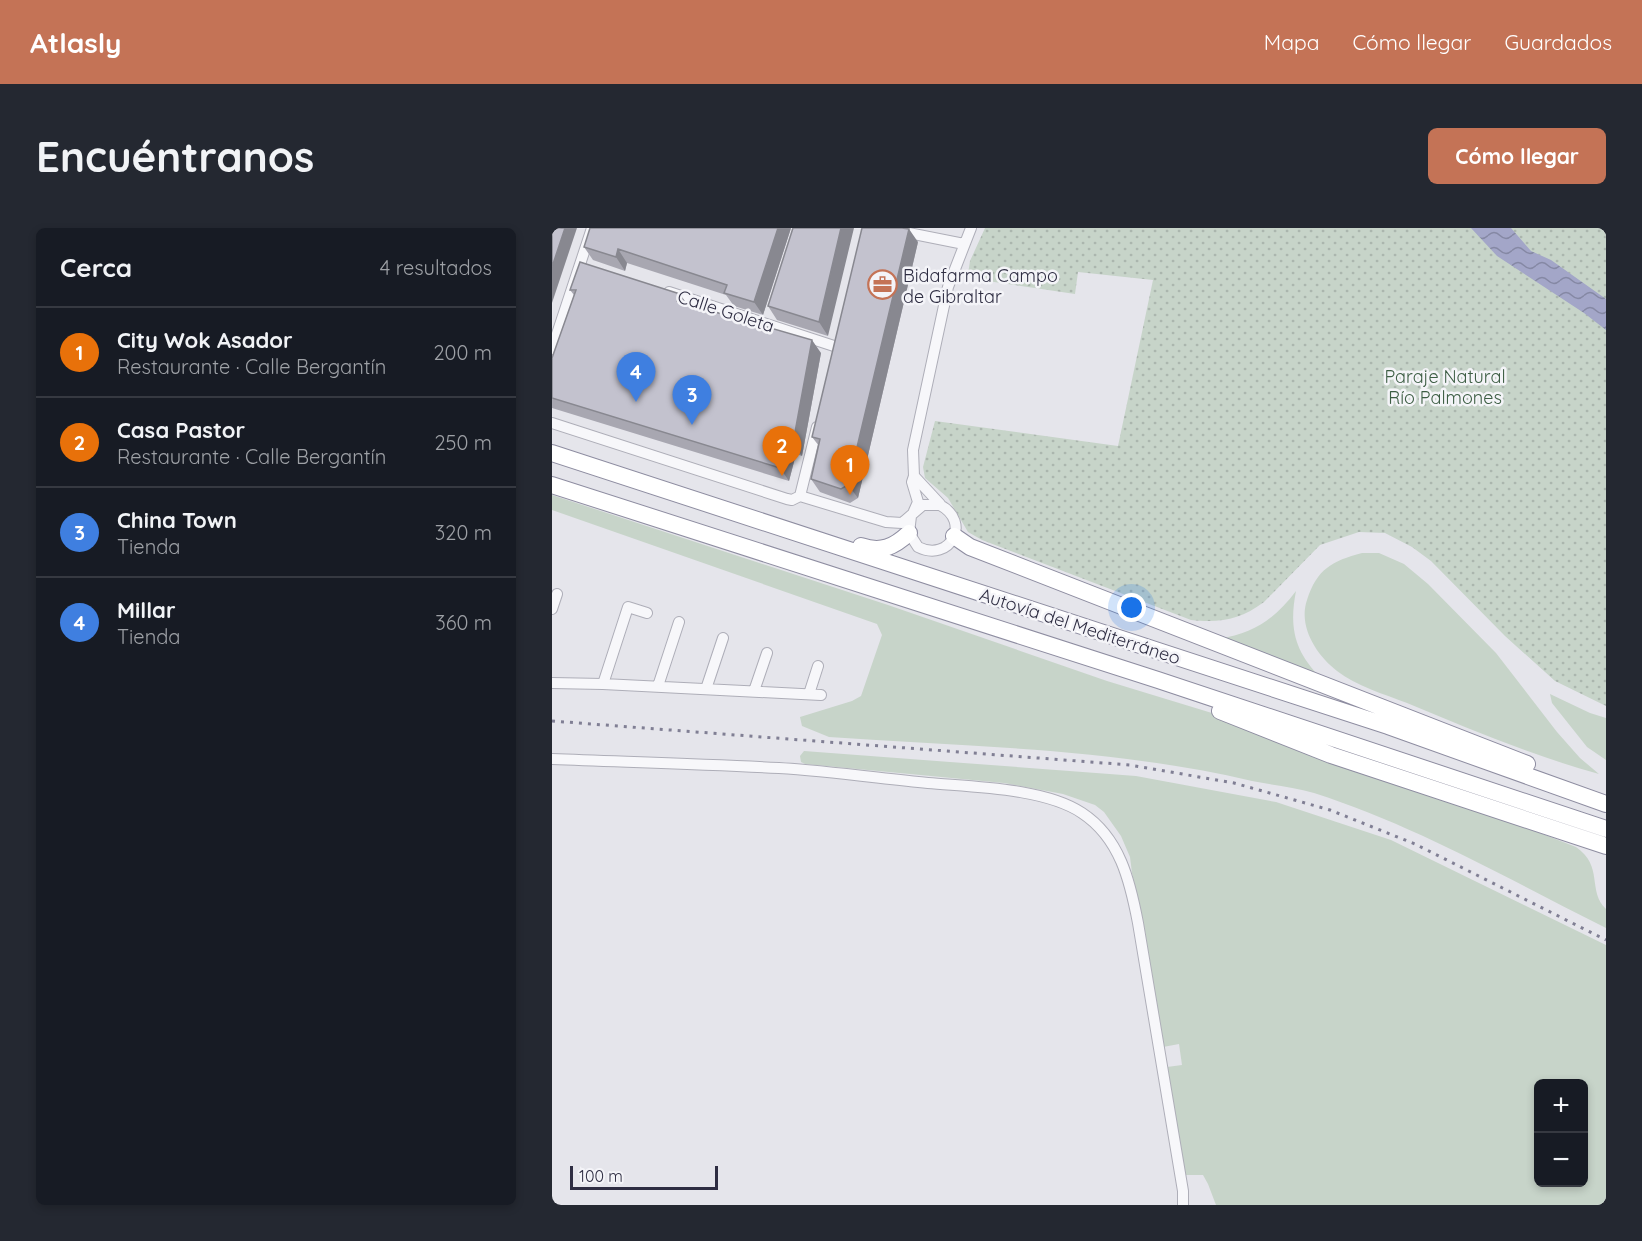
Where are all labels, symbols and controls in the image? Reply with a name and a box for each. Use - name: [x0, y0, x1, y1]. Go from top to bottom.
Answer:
- text: Atlasly: [30, 25, 121, 60]
- text: Mapa: [1264, 29, 1319, 55]
- text: Cómo llegar: [1352, 29, 1471, 55]
- text: Guardados: [1504, 29, 1612, 55]
- button: Cómo llegar: [1428, 128, 1606, 184]
- text: Encuéntranos: [36, 130, 314, 183]
- text: Cerca: [60, 251, 132, 284]
- text: 4 resultados: [380, 255, 492, 280]
- place label: Bidafarma Campo de Gibraltar: [903, 264, 1058, 308]
- office icon: Bidafarma Campo de Gibraltar: [866, 269, 898, 301]
- street label: Calle Goleta: [675, 285, 777, 337]
- text: City Wok Asador: [117, 326, 293, 354]
- text: 1: [76, 340, 83, 365]
- text: 200 m: [433, 340, 492, 365]
- pin: 4: [616, 352, 656, 402]
- text: Restaurante · Calle Bergantín: [117, 354, 386, 379]
- park label: Paraje Natural Río Palmones: [1384, 365, 1506, 409]
- pin: 3: [672, 376, 712, 425]
- text: Casa Pastor: [117, 416, 245, 444]
- pin: 2: [762, 426, 802, 476]
- text: 2: [74, 430, 85, 455]
- text: 250 m: [434, 430, 492, 455]
- text: Restaurante · Calle Bergantín: [117, 444, 386, 469]
- pin: 1: [830, 446, 870, 495]
- text: China Town: [117, 506, 237, 534]
- text: 3: [74, 520, 85, 545]
- text: 320 m: [435, 520, 492, 545]
- text: Tienda: [117, 534, 180, 559]
- street label: Autovía del Mediterráneo: [977, 583, 1183, 669]
- your location: [1117, 593, 1146, 622]
- text: Millar: [117, 596, 175, 624]
- text: 4: [74, 610, 85, 635]
- text: 360 m: [435, 610, 492, 635]
- text: Tienda: [117, 624, 180, 649]
- map controls: [1534, 1079, 1588, 1187]
- button: +: [1534, 1079, 1588, 1133]
- button: −: [1534, 1133, 1588, 1187]
- scale bar: [570, 1163, 718, 1190]
- text: 100 m: [579, 1166, 623, 1186]

